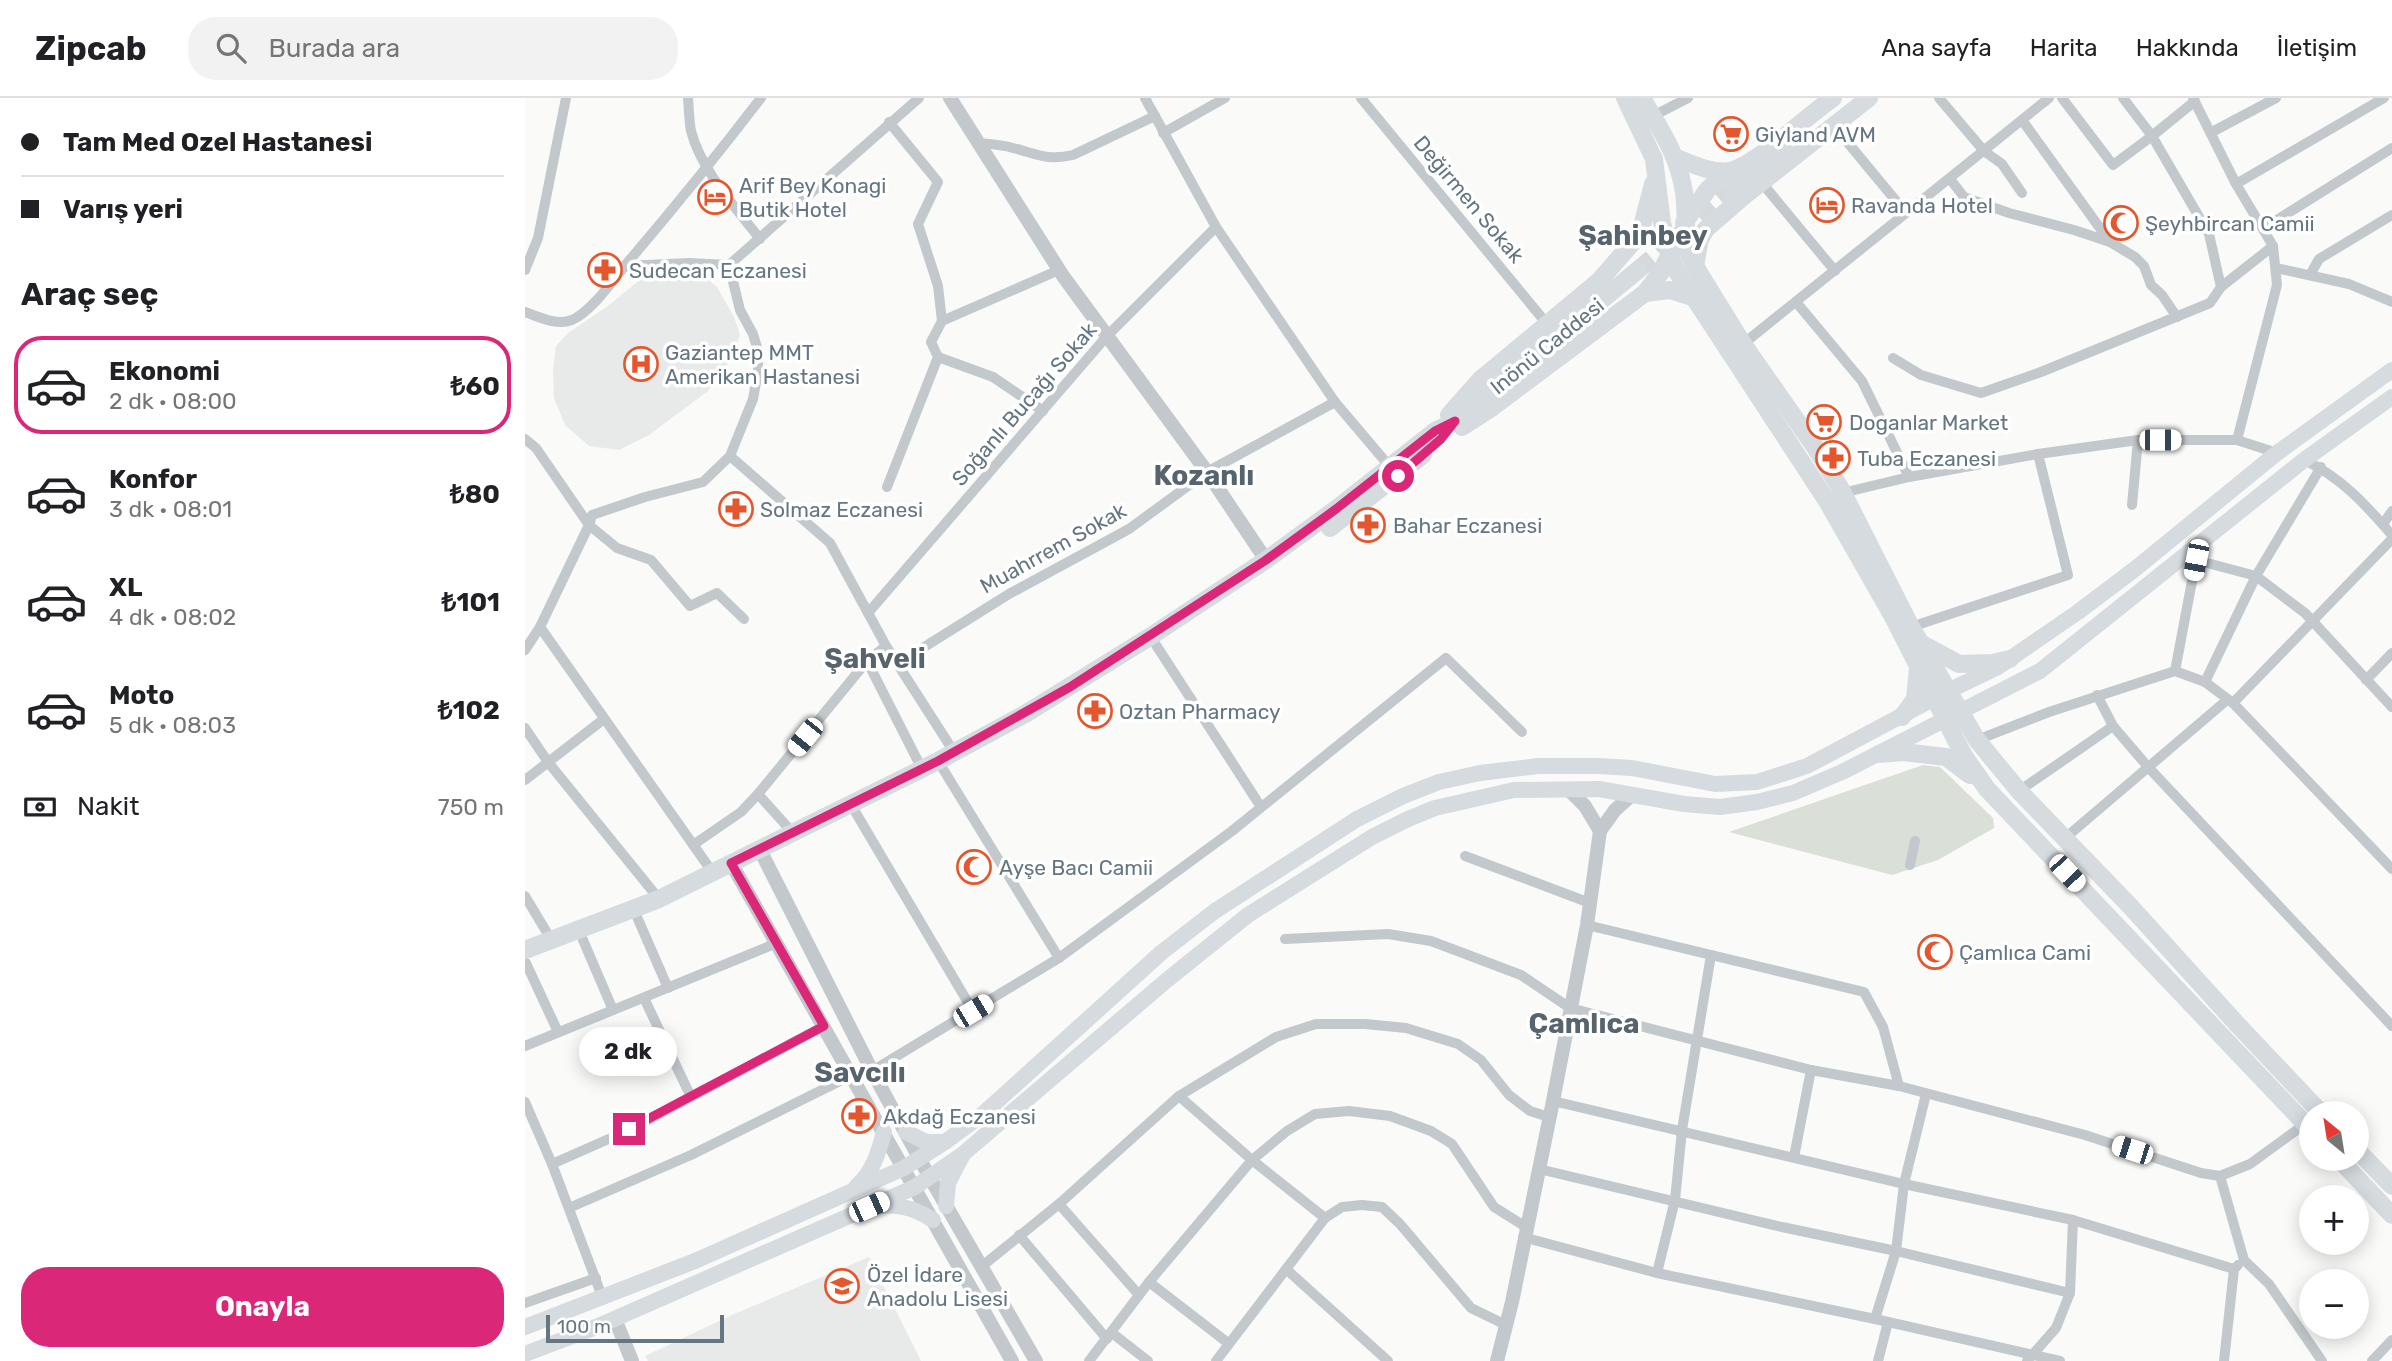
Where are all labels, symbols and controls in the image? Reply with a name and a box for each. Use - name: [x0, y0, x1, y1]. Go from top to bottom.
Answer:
- search box: [188, 17, 678, 80]
- text: Zipcab: [35, 29, 146, 68]
- icon: search: [212, 29, 250, 67]
- text: Burada ara: [268, 33, 400, 64]
- text: Ana sayfa: [1881, 34, 1992, 62]
- text: Harita: [2030, 34, 2098, 62]
- text: Hakkında: [2136, 34, 2239, 62]
- text: İletişim: [2277, 34, 2357, 62]
- supermarket icon: Giyland AVM: [1712, 115, 1750, 153]
- place label: Giyland AVM: [1755, 122, 1876, 147]
- text: Tam Med Ozel Hastanesi: [63, 127, 372, 158]
- street label: Değirmen Sokak: [1409, 130, 1530, 268]
- place label: Arif Bey Konagi Butik Hotel: [739, 173, 886, 222]
- hotel icon: Arif Bey Konagi Butik Hotel: [696, 178, 734, 216]
- hotel icon: Ravanda Hotel: [1808, 186, 1846, 224]
- place label: Ravanda Hotel: [1851, 193, 1993, 218]
- text: Varış yeri: [63, 194, 183, 225]
- mosque icon: Şeyhbircan Camii: [2102, 204, 2140, 242]
- place label: Şeyhbircan Camii: [2145, 211, 2315, 236]
- district label: Şahinbey: [1578, 219, 1708, 252]
- pharmacy icon: Sudecan Eczanesi: [586, 251, 624, 289]
- place label: Sudecan Eczanesi: [629, 258, 807, 283]
- text: Araç seç: [21, 275, 158, 313]
- street label: Inönü Caddesi: [1485, 292, 1609, 400]
- street label: Soğanlı Bucağı Sokak: [946, 317, 1102, 491]
- place label: Gaziantep MMT Amerikan Hastanesi: [665, 340, 860, 389]
- hospital icon: Gaziantep MMT Amerikan Hastanesi: [622, 345, 660, 383]
- icon: car: [25, 354, 88, 417]
- text: Ekonomi: [109, 356, 220, 387]
- text: ₺60: [451, 371, 500, 402]
- text: 2 dk · 08:00: [109, 387, 237, 415]
- supermarket icon: Doganlar Market: [1805, 403, 1843, 441]
- place label: Doganlar Market: [1849, 410, 2008, 435]
- car: [2140, 430, 2182, 451]
- pharmacy icon: Tuba Eczanesi: [1814, 439, 1852, 477]
- place label: Tuba Eczanesi: [1857, 446, 1996, 471]
- district label: Kozanlı: [1154, 459, 1254, 492]
- route start: [1382, 460, 1414, 492]
- icon: car: [25, 462, 88, 525]
- text: Konfor: [109, 464, 197, 495]
- text: ₺80: [450, 479, 500, 510]
- pharmacy icon: Solmaz Eczanesi: [717, 490, 755, 528]
- text: 3 dk · 08:01: [109, 495, 232, 523]
- place label: Solmaz Eczanesi: [760, 497, 923, 522]
- street label: Muahrrem Sokak: [976, 497, 1131, 598]
- pharmacy icon: Bahar Eczanesi: [1349, 506, 1387, 544]
- place label: Bahar Eczanesi: [1393, 513, 1542, 538]
- car: [2182, 537, 2211, 583]
- icon: car: [25, 570, 88, 633]
- text: XL: [109, 572, 142, 603]
- text: ₺101: [442, 587, 500, 618]
- text: 4 dk · 08:02: [109, 603, 236, 631]
- district label: Şahveli: [824, 642, 926, 675]
- icon: car: [25, 678, 88, 741]
- text: Moto: [109, 680, 174, 711]
- pharmacy icon: Oztan Pharmacy: [1076, 692, 1114, 730]
- text: ₺102: [438, 695, 500, 726]
- place label: Oztan Pharmacy: [1119, 699, 1281, 724]
- text: 5 dk · 08:03: [109, 711, 236, 739]
- car: [784, 714, 827, 760]
- icon: cash: [21, 788, 59, 826]
- text: Nakit: [77, 791, 139, 822]
- text: 750 m: [438, 793, 504, 821]
- mosque icon: Ayşe Bacı Camii: [955, 848, 993, 886]
- car: [2045, 850, 2090, 896]
- place label: Ayşe Bacı Camii: [999, 855, 1153, 880]
- mosque icon: Çamlıca Cami: [1916, 933, 1954, 971]
- place label: Çamlıca Cami: [1959, 940, 2091, 965]
- car: [950, 991, 997, 1031]
- district label: Çamlıca: [1529, 1007, 1639, 1040]
- callout: 2 dk: [580, 1028, 678, 1076]
- text: 2 dk: [604, 1037, 652, 1065]
- district label: Savcılı: [814, 1056, 906, 1089]
- pharmacy icon: Akdağ Eczanesi: [840, 1097, 878, 1135]
- north arrow: [2299, 1101, 2369, 1171]
- map controls: [2299, 1101, 2369, 1339]
- place label: Akdağ Eczanesi: [883, 1104, 1036, 1129]
- route end: [613, 1113, 645, 1145]
- car: [2109, 1134, 2156, 1166]
- button: +: [2299, 1185, 2369, 1255]
- car: [846, 1189, 893, 1225]
- place label: Özel İdare Anadolu Lisesi: [867, 1262, 1008, 1311]
- button: Onayla: [21, 1267, 504, 1347]
- school or university icon: Özel İdare Anadolu Lisesi: [823, 1267, 861, 1305]
- button: −: [2299, 1269, 2369, 1339]
- scale bar: [546, 1312, 725, 1344]
- text: 100 m: [557, 1315, 611, 1338]

